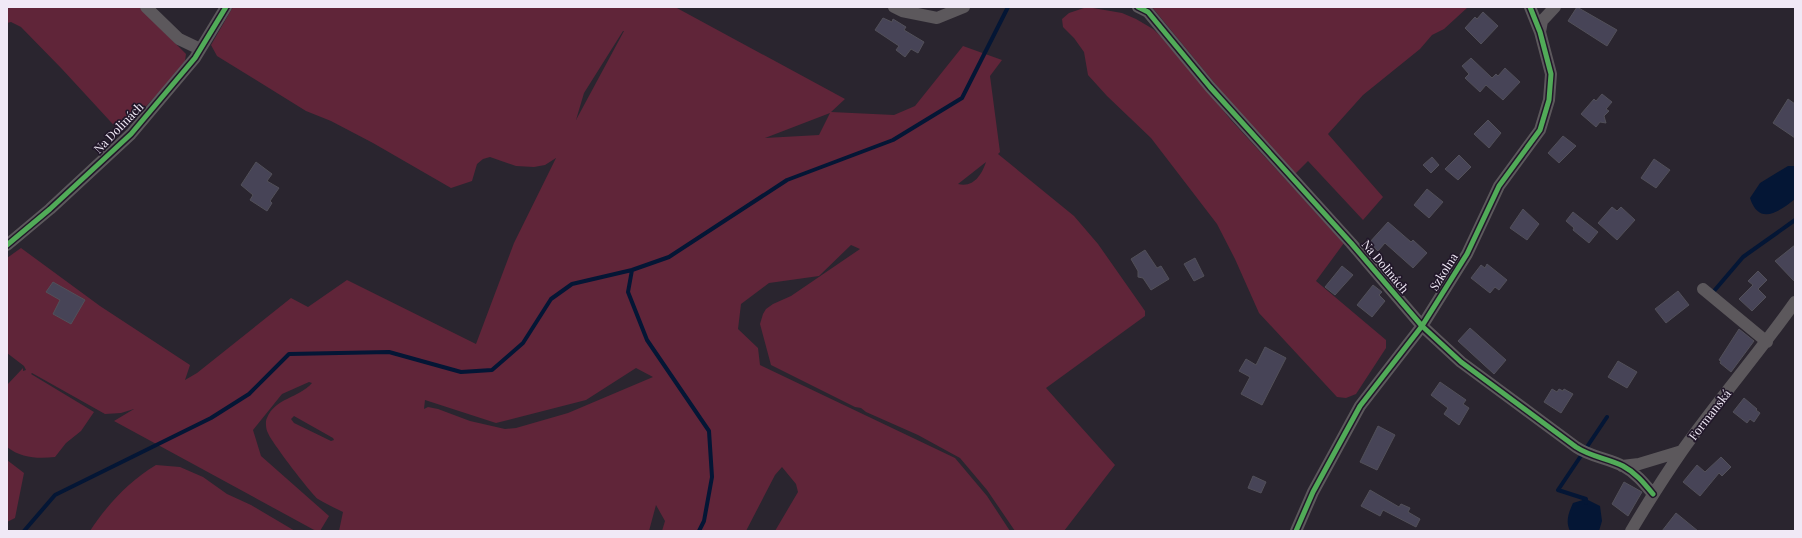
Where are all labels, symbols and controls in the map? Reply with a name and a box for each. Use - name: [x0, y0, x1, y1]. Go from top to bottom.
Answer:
- street label: Na Dolinách: [90, 98, 147, 156]
- street label: Na Dolinách: [1359, 236, 1413, 296]
- street label: Szkolna: [1425, 250, 1461, 293]
- street label: Formanská: [1684, 386, 1734, 443]

